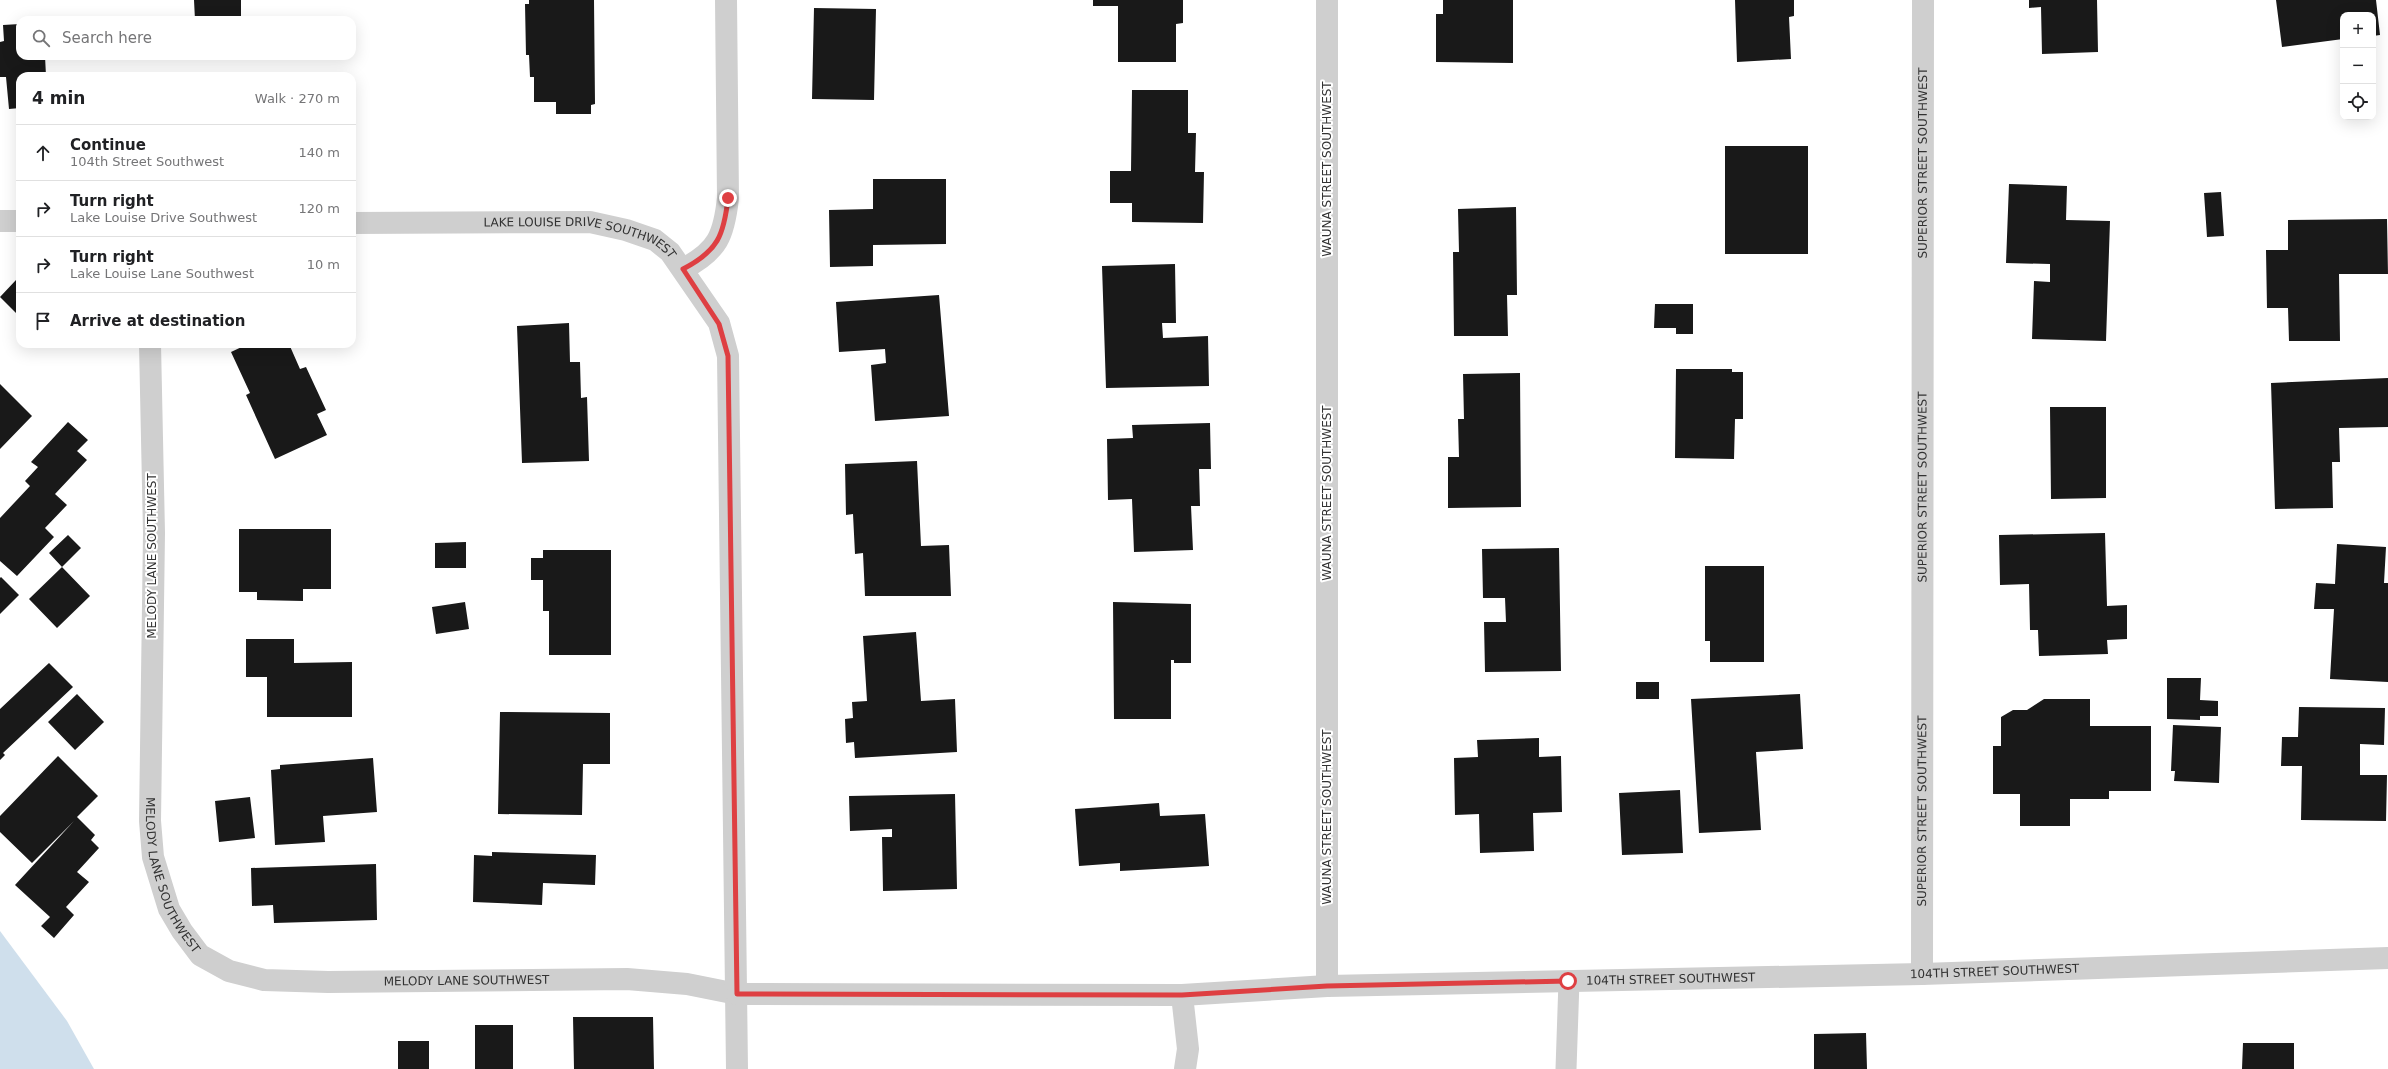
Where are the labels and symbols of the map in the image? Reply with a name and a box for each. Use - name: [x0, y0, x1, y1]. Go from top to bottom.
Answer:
- street label: SUPERIOR STREET SOUTHWEST: [1916, 67, 1930, 259]
- street label: WAUNA STREET SOUTHWEST: [1320, 81, 1334, 257]
- route end: [719, 189, 737, 207]
- street label: LAKE LOUISE DRIVE SOUTHWEST: [483, 214, 679, 261]
- street label: SUPERIOR STREET SOUTHWEST: [1915, 391, 1930, 583]
- street label: WAUNA STREET SOUTHWEST: [1320, 405, 1334, 581]
- street label: MELODY LANE SOUTHWEST: [145, 473, 159, 639]
- street label: SUPERIOR STREET SOUTHWEST: [1915, 715, 1929, 907]
- street label: WAUNA STREET SOUTHWEST: [1320, 729, 1334, 905]
- street label: MELODY LANE SOUTHWEST: [143, 797, 203, 956]
- street label: 104TH STREET SOUTHWEST: [1910, 962, 2080, 981]
- street label: 104TH STREET SOUTHWEST: [1586, 970, 1756, 988]
- route start: [1559, 972, 1577, 990]
- street label: MELODY LANE SOUTHWEST: [384, 973, 550, 988]

